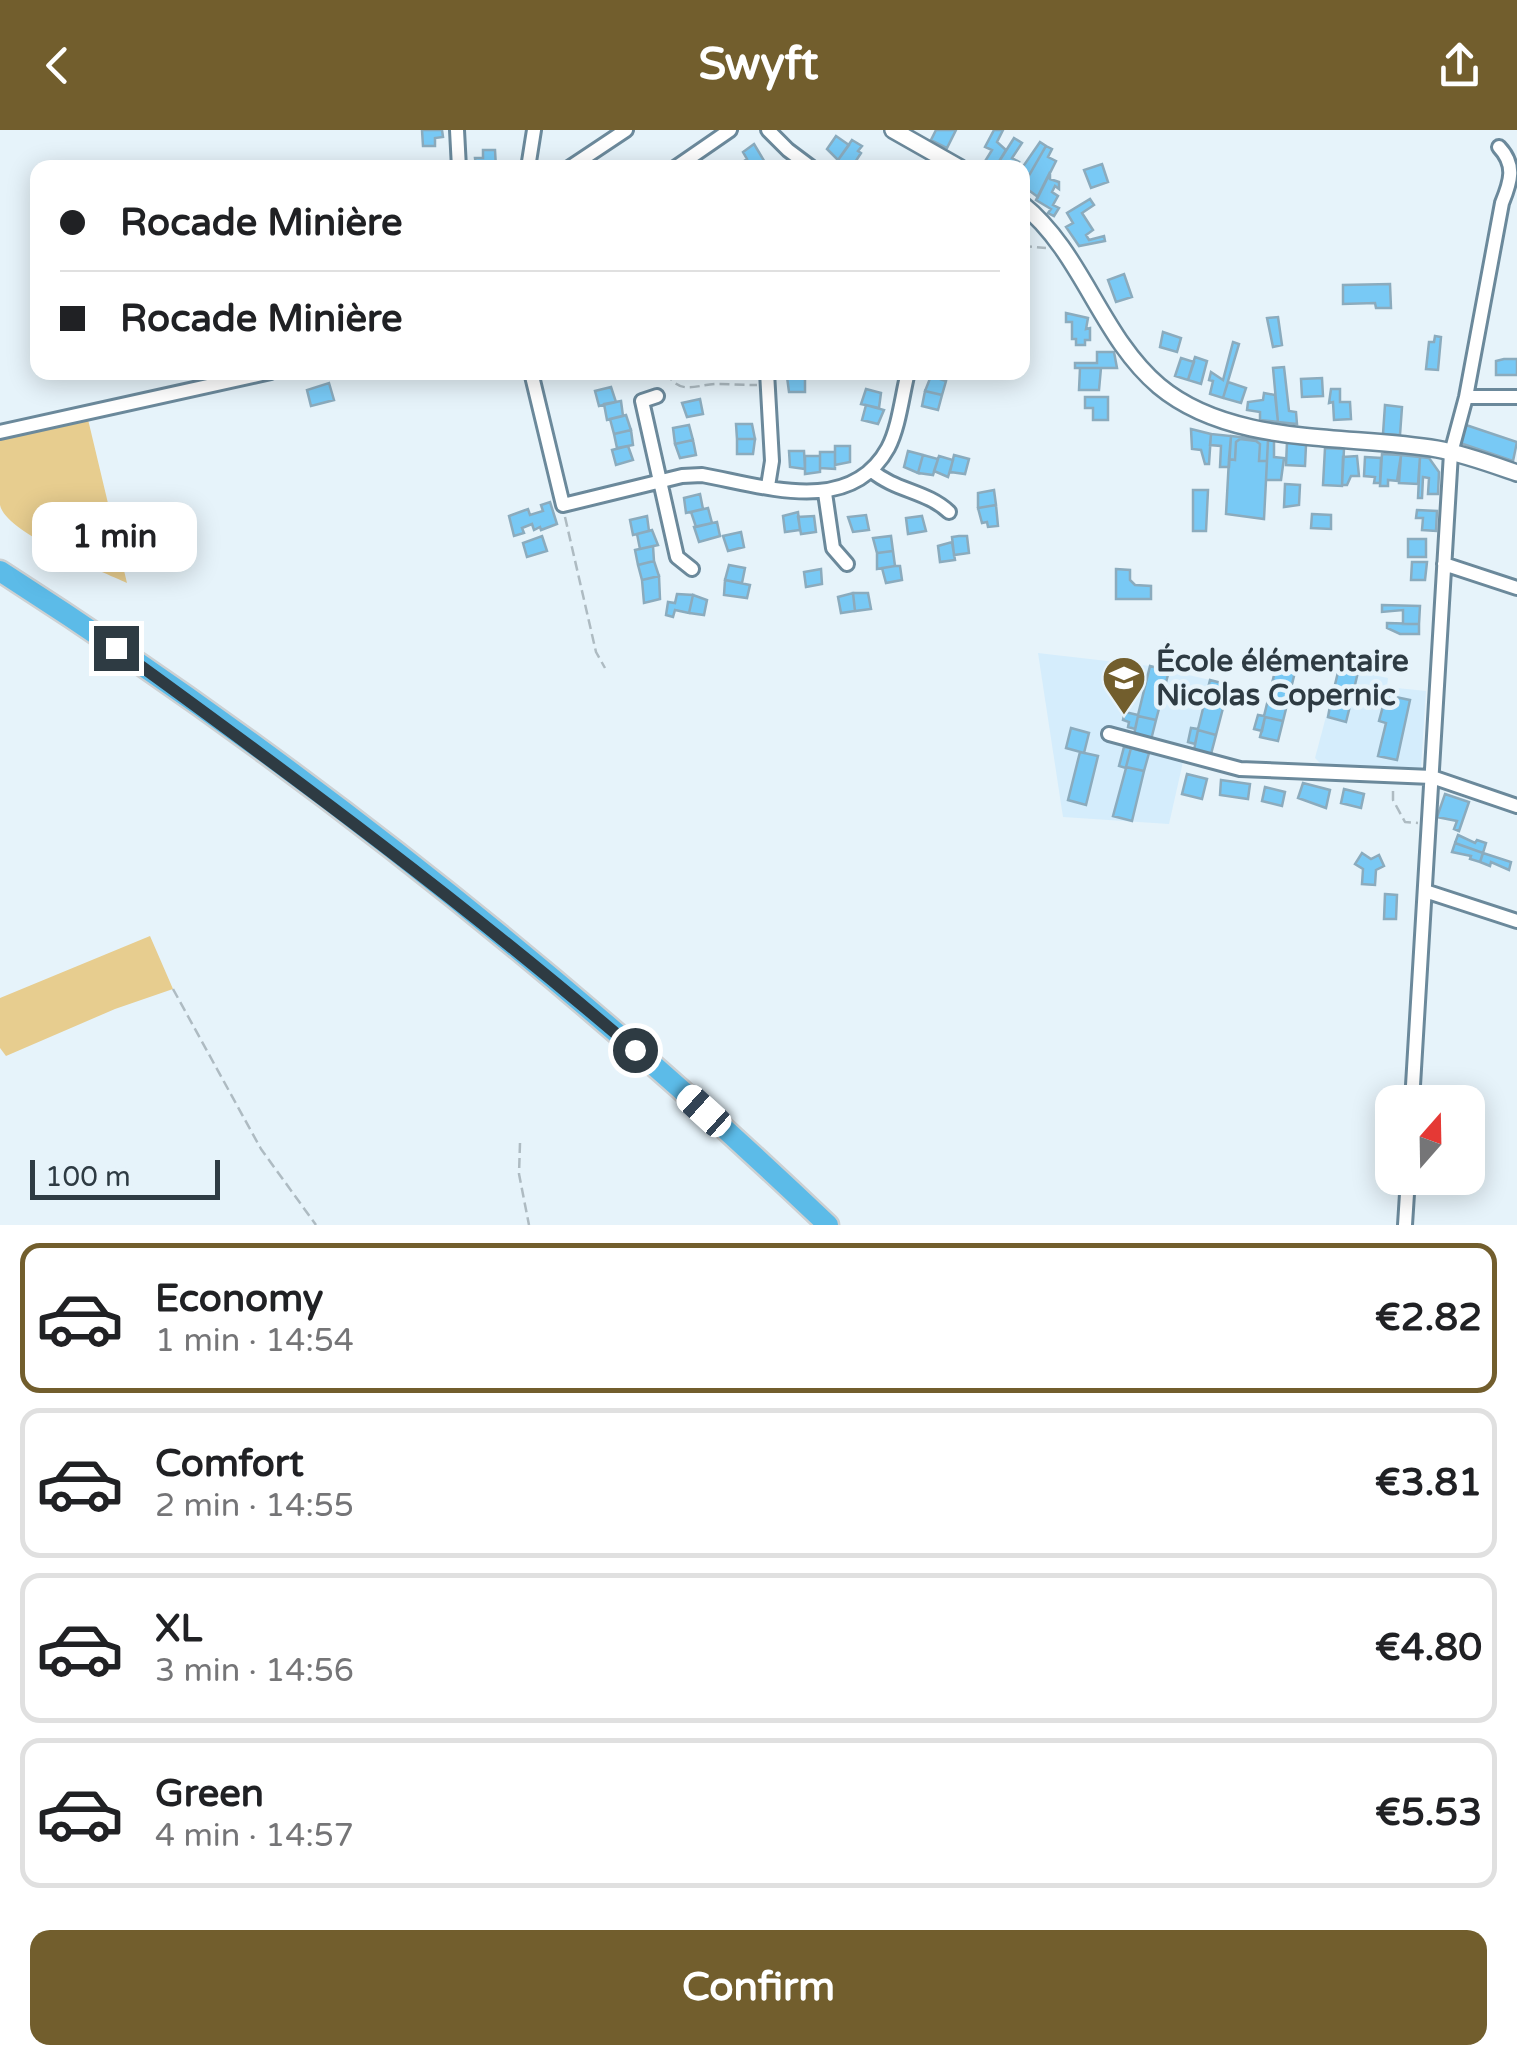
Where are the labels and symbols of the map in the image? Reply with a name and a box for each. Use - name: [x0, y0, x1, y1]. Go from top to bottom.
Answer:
- callout: 1 min: [34, 503, 198, 573]
- route end: [94, 626, 139, 671]
- place label: École élémentaire Nicolas Copernic: [1156, 642, 1409, 714]
- school or university icon: École élémentaire Nicolas Copernic: [1101, 655, 1147, 716]
- route start: [613, 1028, 658, 1073]
- car: [672, 1080, 736, 1142]
- north arrow: [1375, 1085, 1485, 1195]
- scale bar: [30, 1155, 220, 1200]

